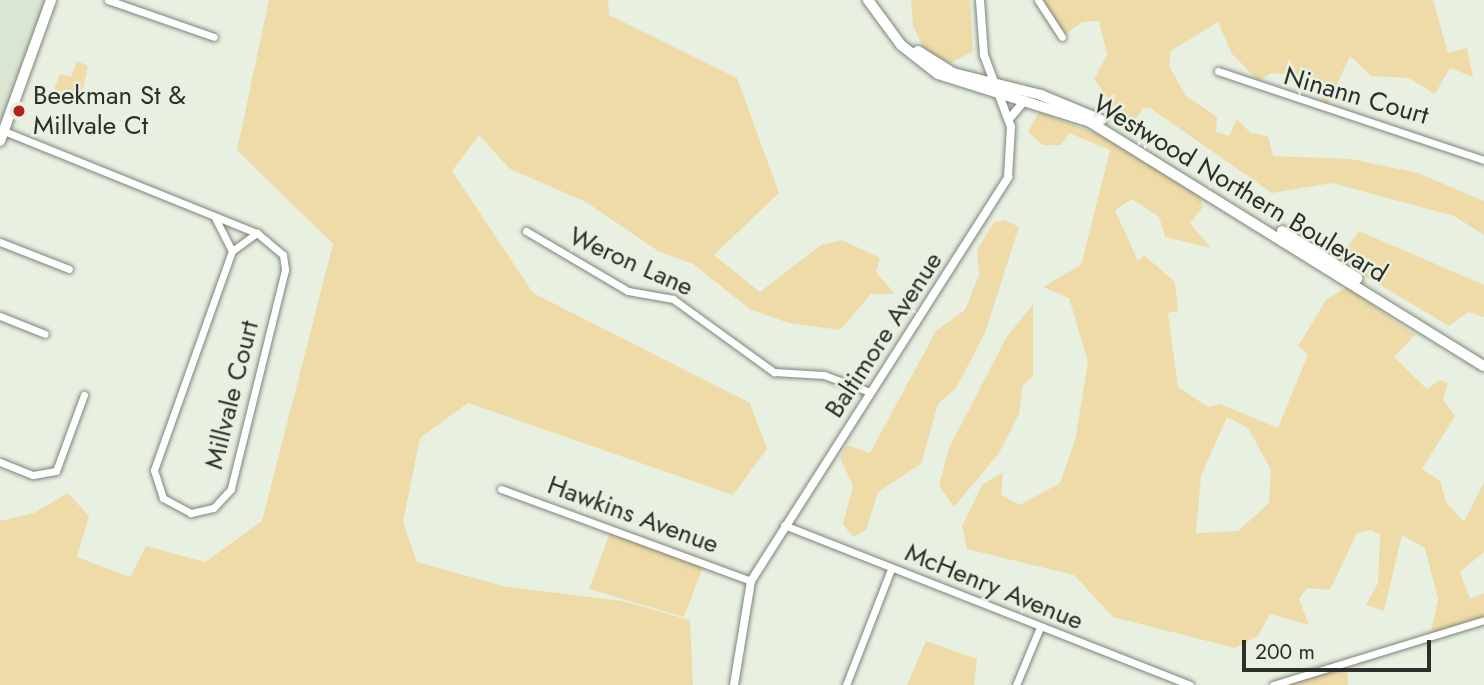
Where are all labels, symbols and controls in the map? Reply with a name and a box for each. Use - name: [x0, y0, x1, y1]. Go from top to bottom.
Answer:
- street label: Ninann Court: [1280, 60, 1432, 132]
- place label: Beekman St & Millvale Ct: [33, 80, 186, 142]
- street label: Westwood Northern Boulevard: [1087, 89, 1393, 289]
- marker: Beekman St & Millvale Ct: [11, 103, 27, 119]
- street label: Weron Lane: [564, 221, 698, 303]
- street label: Baltimore Avenue: [819, 246, 949, 424]
- street label: Millvale Court: [199, 318, 265, 472]
- street label: Hawkins Avenue: [543, 470, 723, 560]
- street label: McHenry Avenue: [901, 537, 1087, 637]
- scale bar: [1246, 626, 1435, 670]
- text: 200 m: [1255, 637, 1315, 667]

